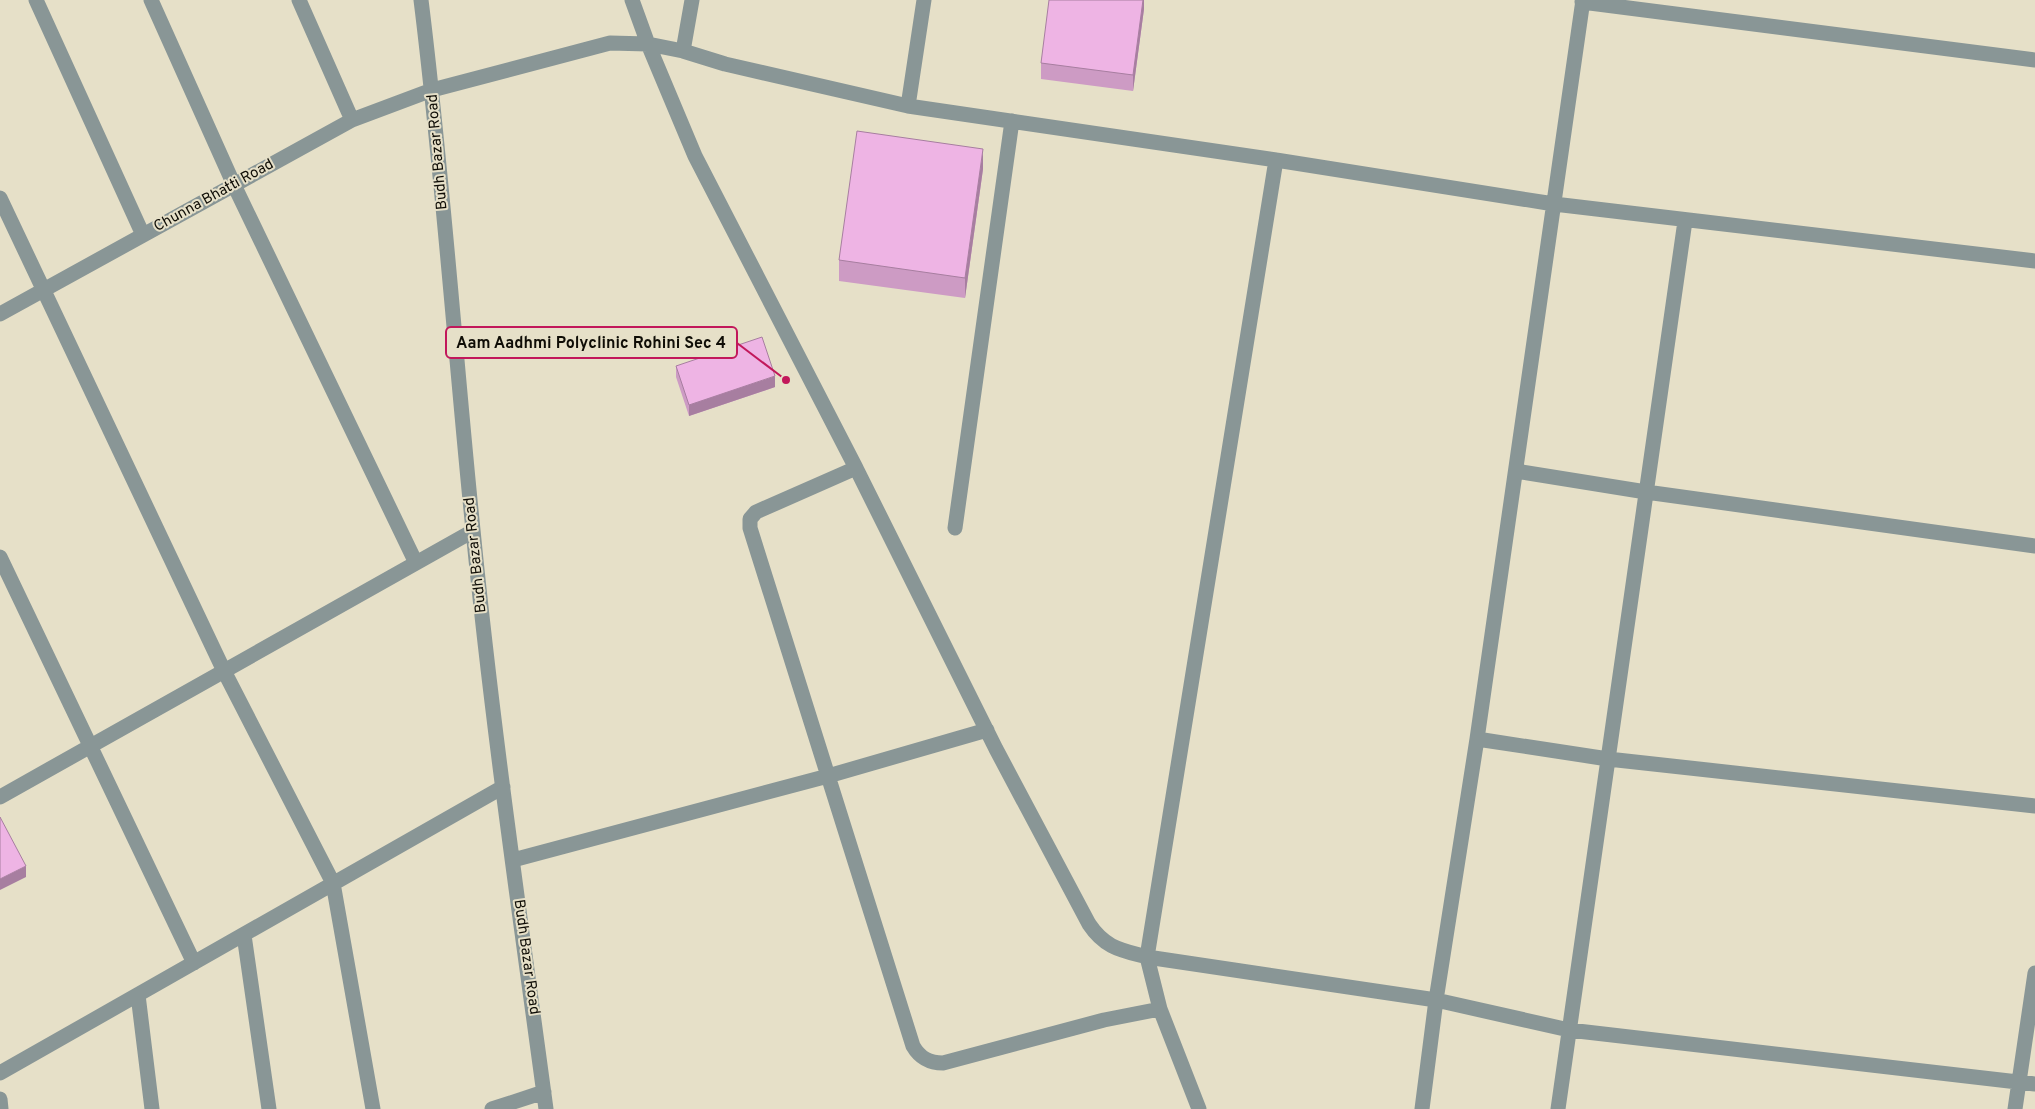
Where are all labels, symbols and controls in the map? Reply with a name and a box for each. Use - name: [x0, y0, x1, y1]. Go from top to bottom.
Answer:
- street label: Budh Bazar Road: [423, 93, 453, 211]
- street label: Chunna Bhatti Road: [151, 155, 277, 237]
- callout: Aam Aadhmi Polyclinic Rohini Sec 4: [446, 327, 737, 358]
- text: Aam Aadhmi Polyclinic Rohini Sec 4: [456, 334, 726, 354]
- street label: Budh Bazar Road: [460, 496, 492, 614]
- street label: Budh Bazar Road: [509, 898, 543, 1016]

